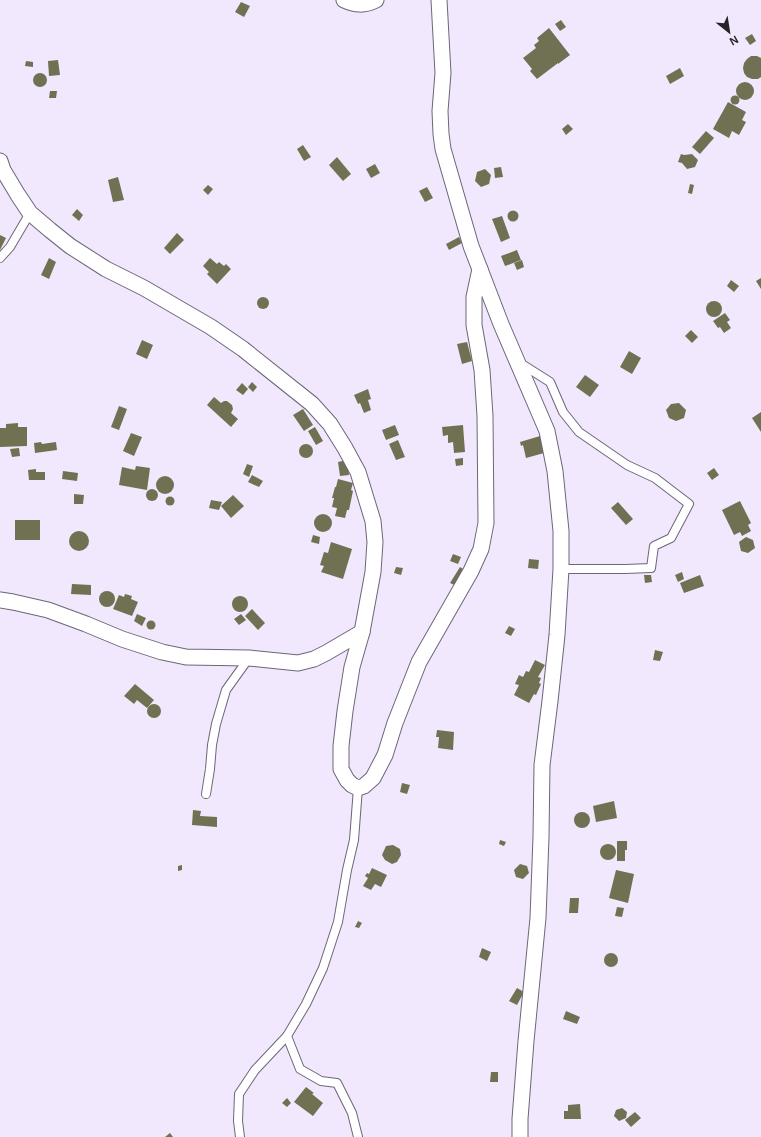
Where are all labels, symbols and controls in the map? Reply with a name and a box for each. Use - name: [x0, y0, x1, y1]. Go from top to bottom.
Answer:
- north arrow: [709, 12, 749, 52]
- text: N: [728, 33, 740, 48]

